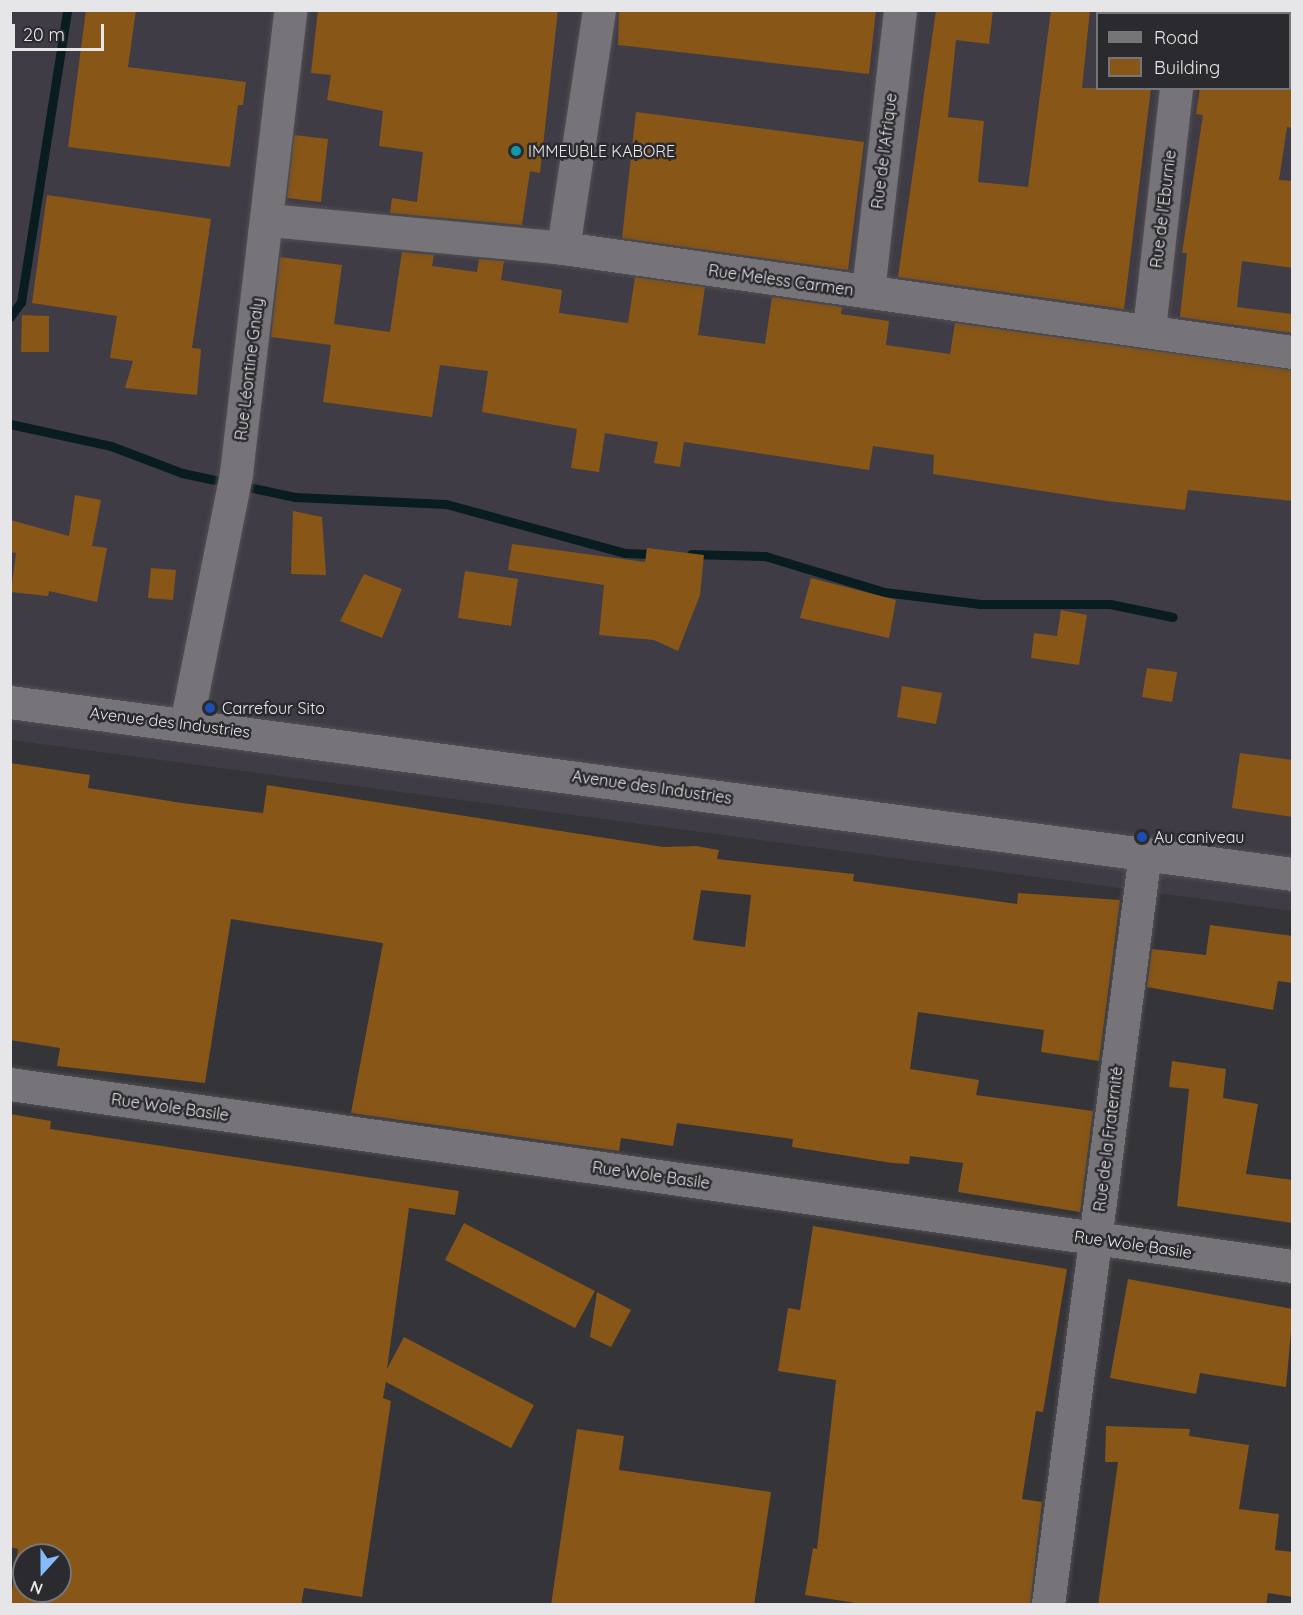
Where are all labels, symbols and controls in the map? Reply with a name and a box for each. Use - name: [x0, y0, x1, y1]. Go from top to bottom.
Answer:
- scale bar: [15, 12, 106, 50]
- legend: [1096, 12, 1291, 90]
- text: 20 m: [23, 23, 65, 46]
- text: Road: [1154, 26, 1199, 49]
- text: Building: [1154, 56, 1220, 79]
- street label: Rue de l'Afrique: [867, 92, 901, 210]
- place label: IMMEUBLE KABORE: [528, 141, 675, 161]
- marker: IMMEUBLE KABORE: [509, 144, 523, 158]
- street label: Rue de l'Eburnie: [1146, 149, 1180, 269]
- street label: Rue Meless Carmen: [707, 260, 855, 300]
- street label: Rue Léontine Gnaly: [231, 297, 267, 441]
- place label: Carrefour Sito: [222, 698, 325, 718]
- marker: Carrefour Sito: [203, 701, 217, 715]
- street label: Avenue des Industries: [89, 703, 251, 741]
- street label: Avenue des Industries: [571, 766, 733, 808]
- place label: Au caniveau: [1154, 827, 1244, 847]
- marker: Au caniveau: [1135, 830, 1149, 844]
- street label: Rue de la Fraternité: [1090, 1065, 1126, 1213]
- street label: Rue Wole Basile: [110, 1089, 230, 1125]
- street label: Rue Wole Basile: [591, 1157, 711, 1193]
- street label: Rue Wole Basile: [1073, 1226, 1193, 1262]
- north arrow: [12, 1543, 72, 1603]
- text: N: [27, 1576, 45, 1599]

